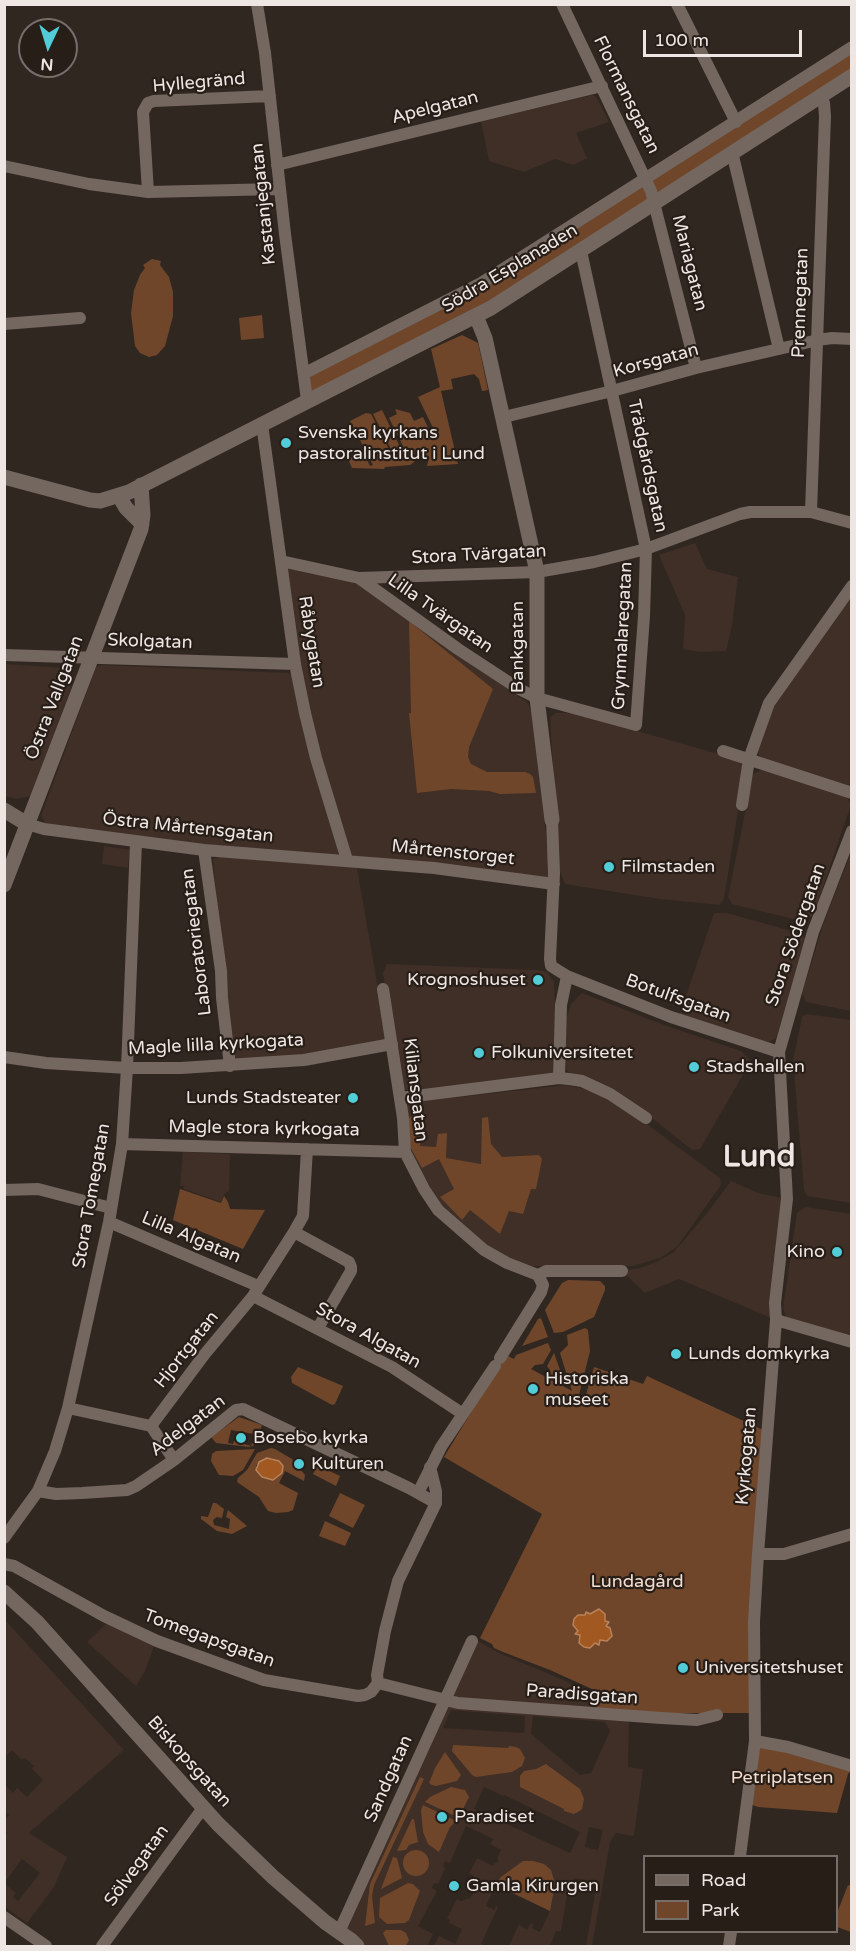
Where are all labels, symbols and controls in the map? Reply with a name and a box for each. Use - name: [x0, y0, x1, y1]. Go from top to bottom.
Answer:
- north arrow: [18, 18, 78, 78]
- scale bar: [646, 18, 805, 56]
- text: 100 m: [654, 29, 709, 51]
- street label: Flormansgatan: [588, 32, 664, 158]
- text: N: [40, 54, 54, 74]
- street label: Hyllegränd: [152, 68, 246, 98]
- street label: Apelgatan: [389, 87, 481, 129]
- street label: Kastanjegatan: [247, 142, 281, 266]
- street label: Mariagatan: [667, 213, 711, 313]
- street label: Södra Esplanaden: [438, 220, 582, 318]
- street label: Prennegatan: [788, 248, 814, 358]
- street label: Korsgatan: [611, 339, 701, 383]
- street label: Trädgårdsgatan: [622, 397, 672, 535]
- place label: Svenska kyrkans pastoralinstitut i Lund: [298, 422, 485, 464]
- marker: Svenska kyrkans pastoralinstitut i Lund: [279, 436, 293, 450]
- street label: Stora Tvärgatan: [411, 541, 547, 569]
- street label: Grynmalaregatan: [608, 561, 638, 711]
- street label: Lilla Tvärgatan: [383, 570, 497, 658]
- street label: Råbygatan: [293, 594, 329, 690]
- street label: Bankgatan: [507, 601, 529, 693]
- street label: Skolgatan: [107, 630, 193, 654]
- street label: Östra Vallgatan: [21, 633, 89, 763]
- street label: Östra Mårtensgatan: [101, 808, 275, 848]
- street label: Mårtenstorget: [390, 836, 516, 870]
- place label: Filmstaden: [621, 856, 715, 878]
- marker: Filmstaden: [602, 860, 616, 874]
- street label: Stora Södergatan: [761, 861, 831, 1009]
- street label: Laboratoriegatan: [177, 867, 217, 1017]
- place label: Krognoshuset: [407, 969, 526, 991]
- street label: Botulfsgatan: [622, 970, 734, 1028]
- marker: Krognoshuset: [531, 973, 545, 987]
- street label: Magle lilla kyrkogata: [127, 1030, 305, 1060]
- street label: Kiliansgatan: [398, 1037, 432, 1143]
- place label: Folkuniversitetet: [491, 1042, 633, 1064]
- marker: Folkuniversitetet: [472, 1046, 486, 1060]
- place label: Stadshallen: [706, 1056, 805, 1078]
- marker: Stadshallen: [687, 1060, 701, 1074]
- place label: Lunds Stadsteater: [186, 1087, 341, 1109]
- marker: Lunds Stadsteater: [346, 1091, 360, 1105]
- street label: Magle stora kyrkogata: [168, 1117, 360, 1141]
- street label: Stora Tomegatan: [69, 1122, 115, 1270]
- district label: Lund: [723, 1140, 795, 1176]
- street label: Lilla Algatan: [138, 1207, 244, 1269]
- place label: Kino: [787, 1241, 825, 1263]
- marker: Kino: [830, 1245, 844, 1259]
- street label: Stora Algatan: [312, 1298, 424, 1374]
- street label: Hjortgatan: [150, 1307, 224, 1393]
- place label: Lunds domkyrka: [688, 1343, 830, 1365]
- marker: Lunds domkyrka: [669, 1347, 683, 1361]
- place label: Historiska museet: [545, 1368, 629, 1410]
- marker: Historiska museet: [526, 1382, 540, 1396]
- street label: Adelgatan: [146, 1391, 230, 1461]
- street label: Kyrkogatan: [732, 1406, 762, 1506]
- place label: Bosebo kyrka: [253, 1427, 368, 1449]
- marker: Bosebo kyrka: [234, 1431, 248, 1445]
- place label: Kulturen: [311, 1453, 384, 1475]
- marker: Kulturen: [292, 1457, 306, 1471]
- park label: Lundagård: [590, 1571, 684, 1593]
- street label: Tomegapsgatan: [140, 1605, 278, 1673]
- place label: Universitetshuset: [695, 1657, 843, 1679]
- marker: Universitetshuset: [676, 1661, 690, 1675]
- street label: Paradisgatan: [525, 1680, 639, 1710]
- street label: Biskopsgatan: [142, 1712, 236, 1812]
- street label: Sandgatan: [360, 1732, 418, 1826]
- park label: Petriplatsen: [731, 1767, 833, 1789]
- place label: Paradiset: [454, 1806, 534, 1828]
- marker: Paradiset: [435, 1810, 449, 1824]
- street label: Sölvegatan: [100, 1821, 174, 1911]
- legend: [643, 1855, 838, 1933]
- text: Road: [701, 1869, 746, 1891]
- place label: Gamla Kirurgen: [466, 1875, 599, 1897]
- marker: Gamla Kirurgen: [447, 1879, 461, 1893]
- text: Park: [701, 1899, 739, 1921]

